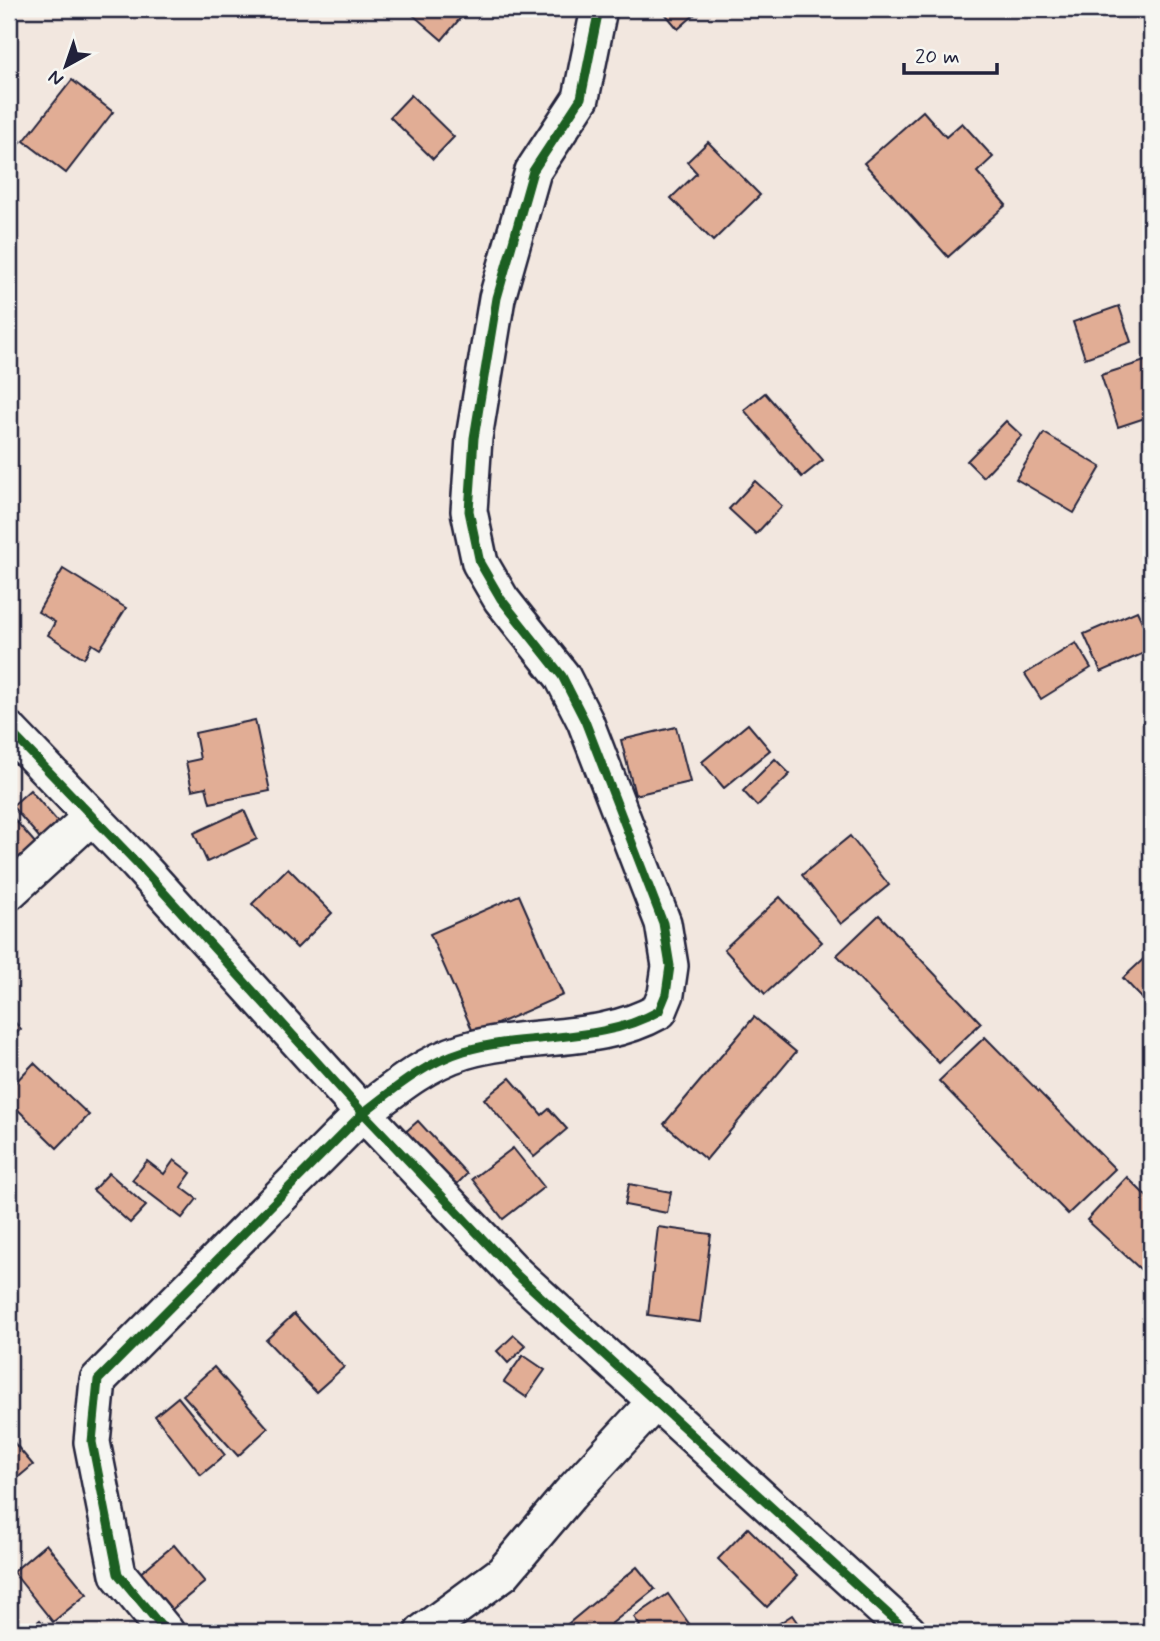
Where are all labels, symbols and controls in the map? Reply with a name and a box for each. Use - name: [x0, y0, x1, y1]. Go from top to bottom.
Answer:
- north arrow: [32, 32, 102, 102]
- scale bar: [904, 32, 997, 76]
- text: 20 m: [915, 43, 960, 71]
- text: N: [43, 64, 69, 92]

